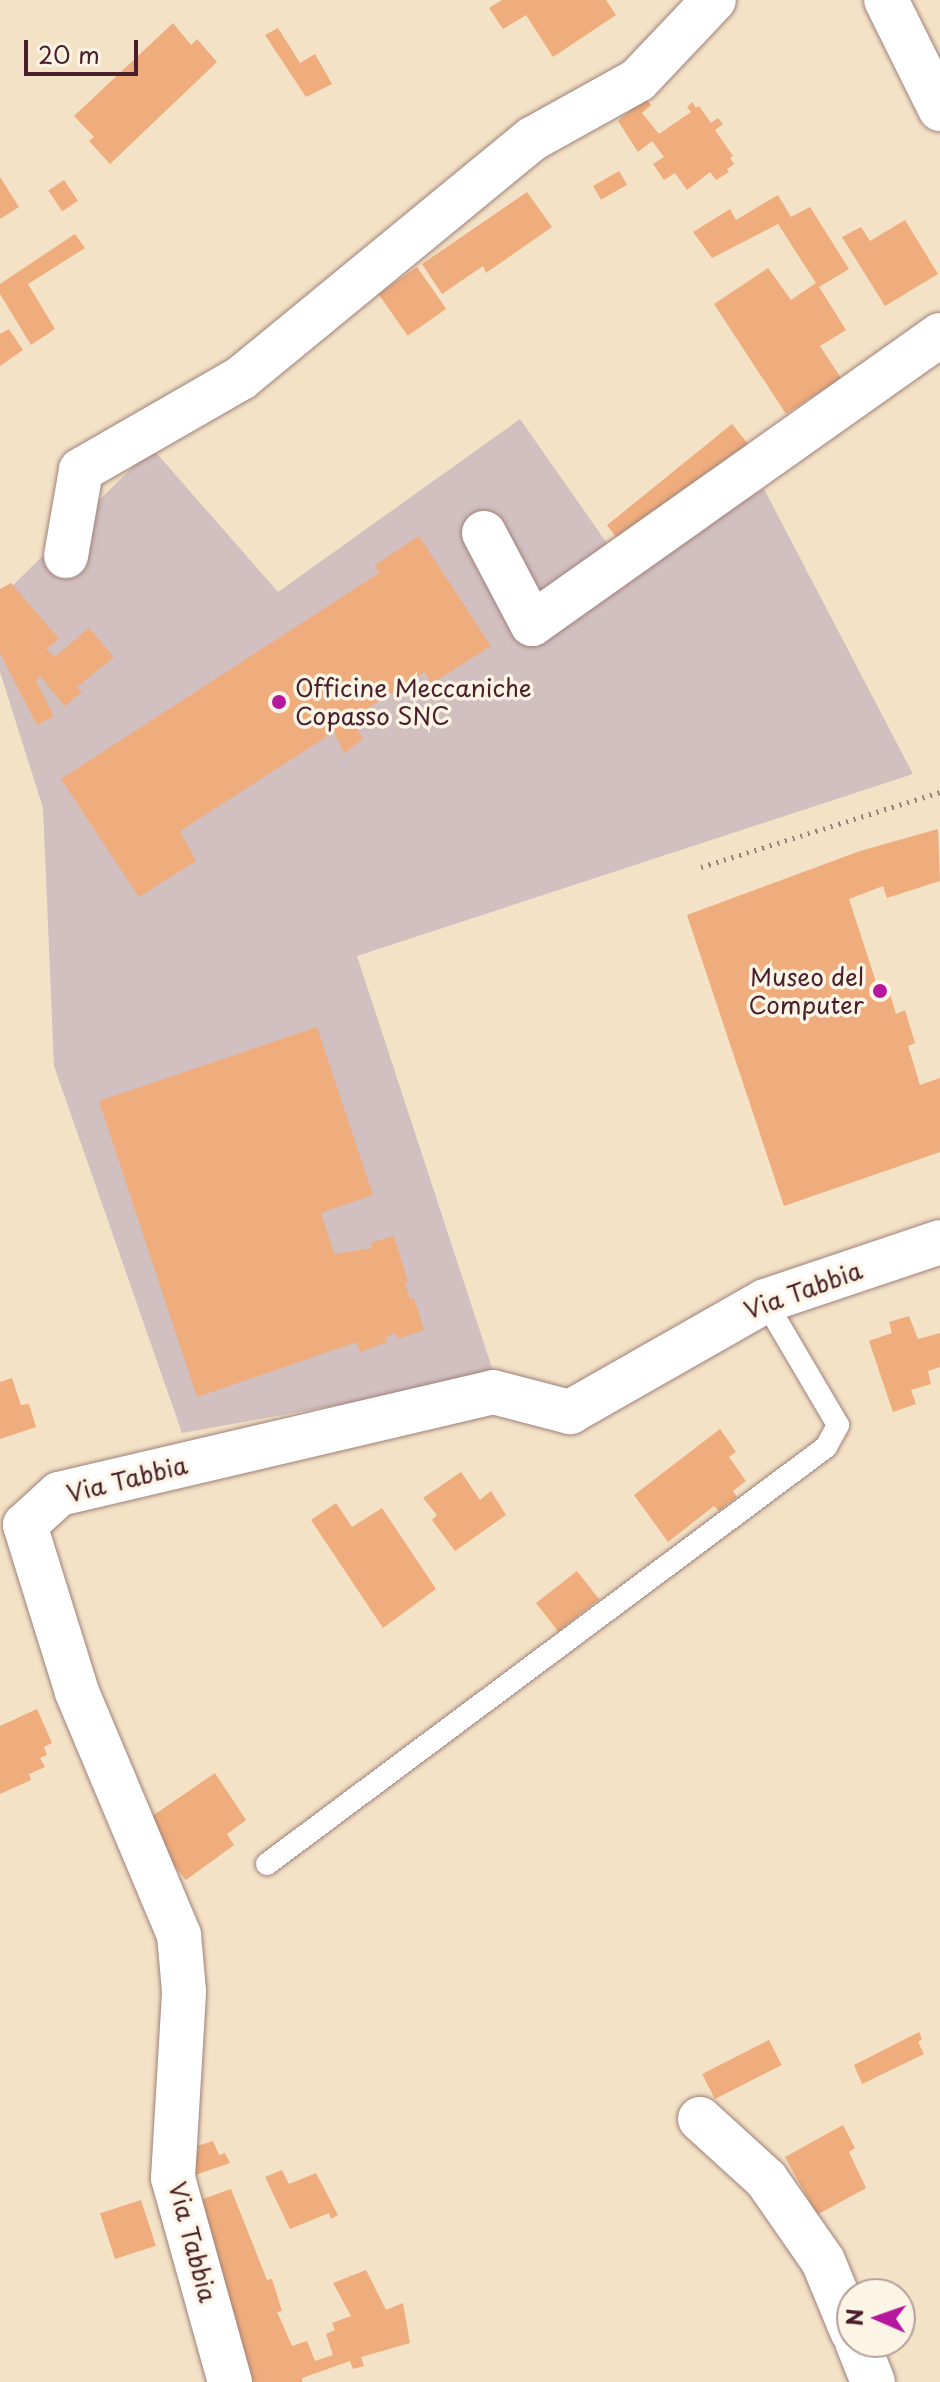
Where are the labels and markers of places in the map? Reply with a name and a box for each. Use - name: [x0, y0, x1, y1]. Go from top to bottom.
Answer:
- place label: Officine Meccaniche Copasso SNC: [295, 674, 532, 730]
- marker: Officine Meccaniche Copasso SNC: [270, 693, 288, 711]
- place label: Museo del Computer: [749, 963, 864, 1019]
- marker: Museo del Computer: [871, 982, 889, 1000]

